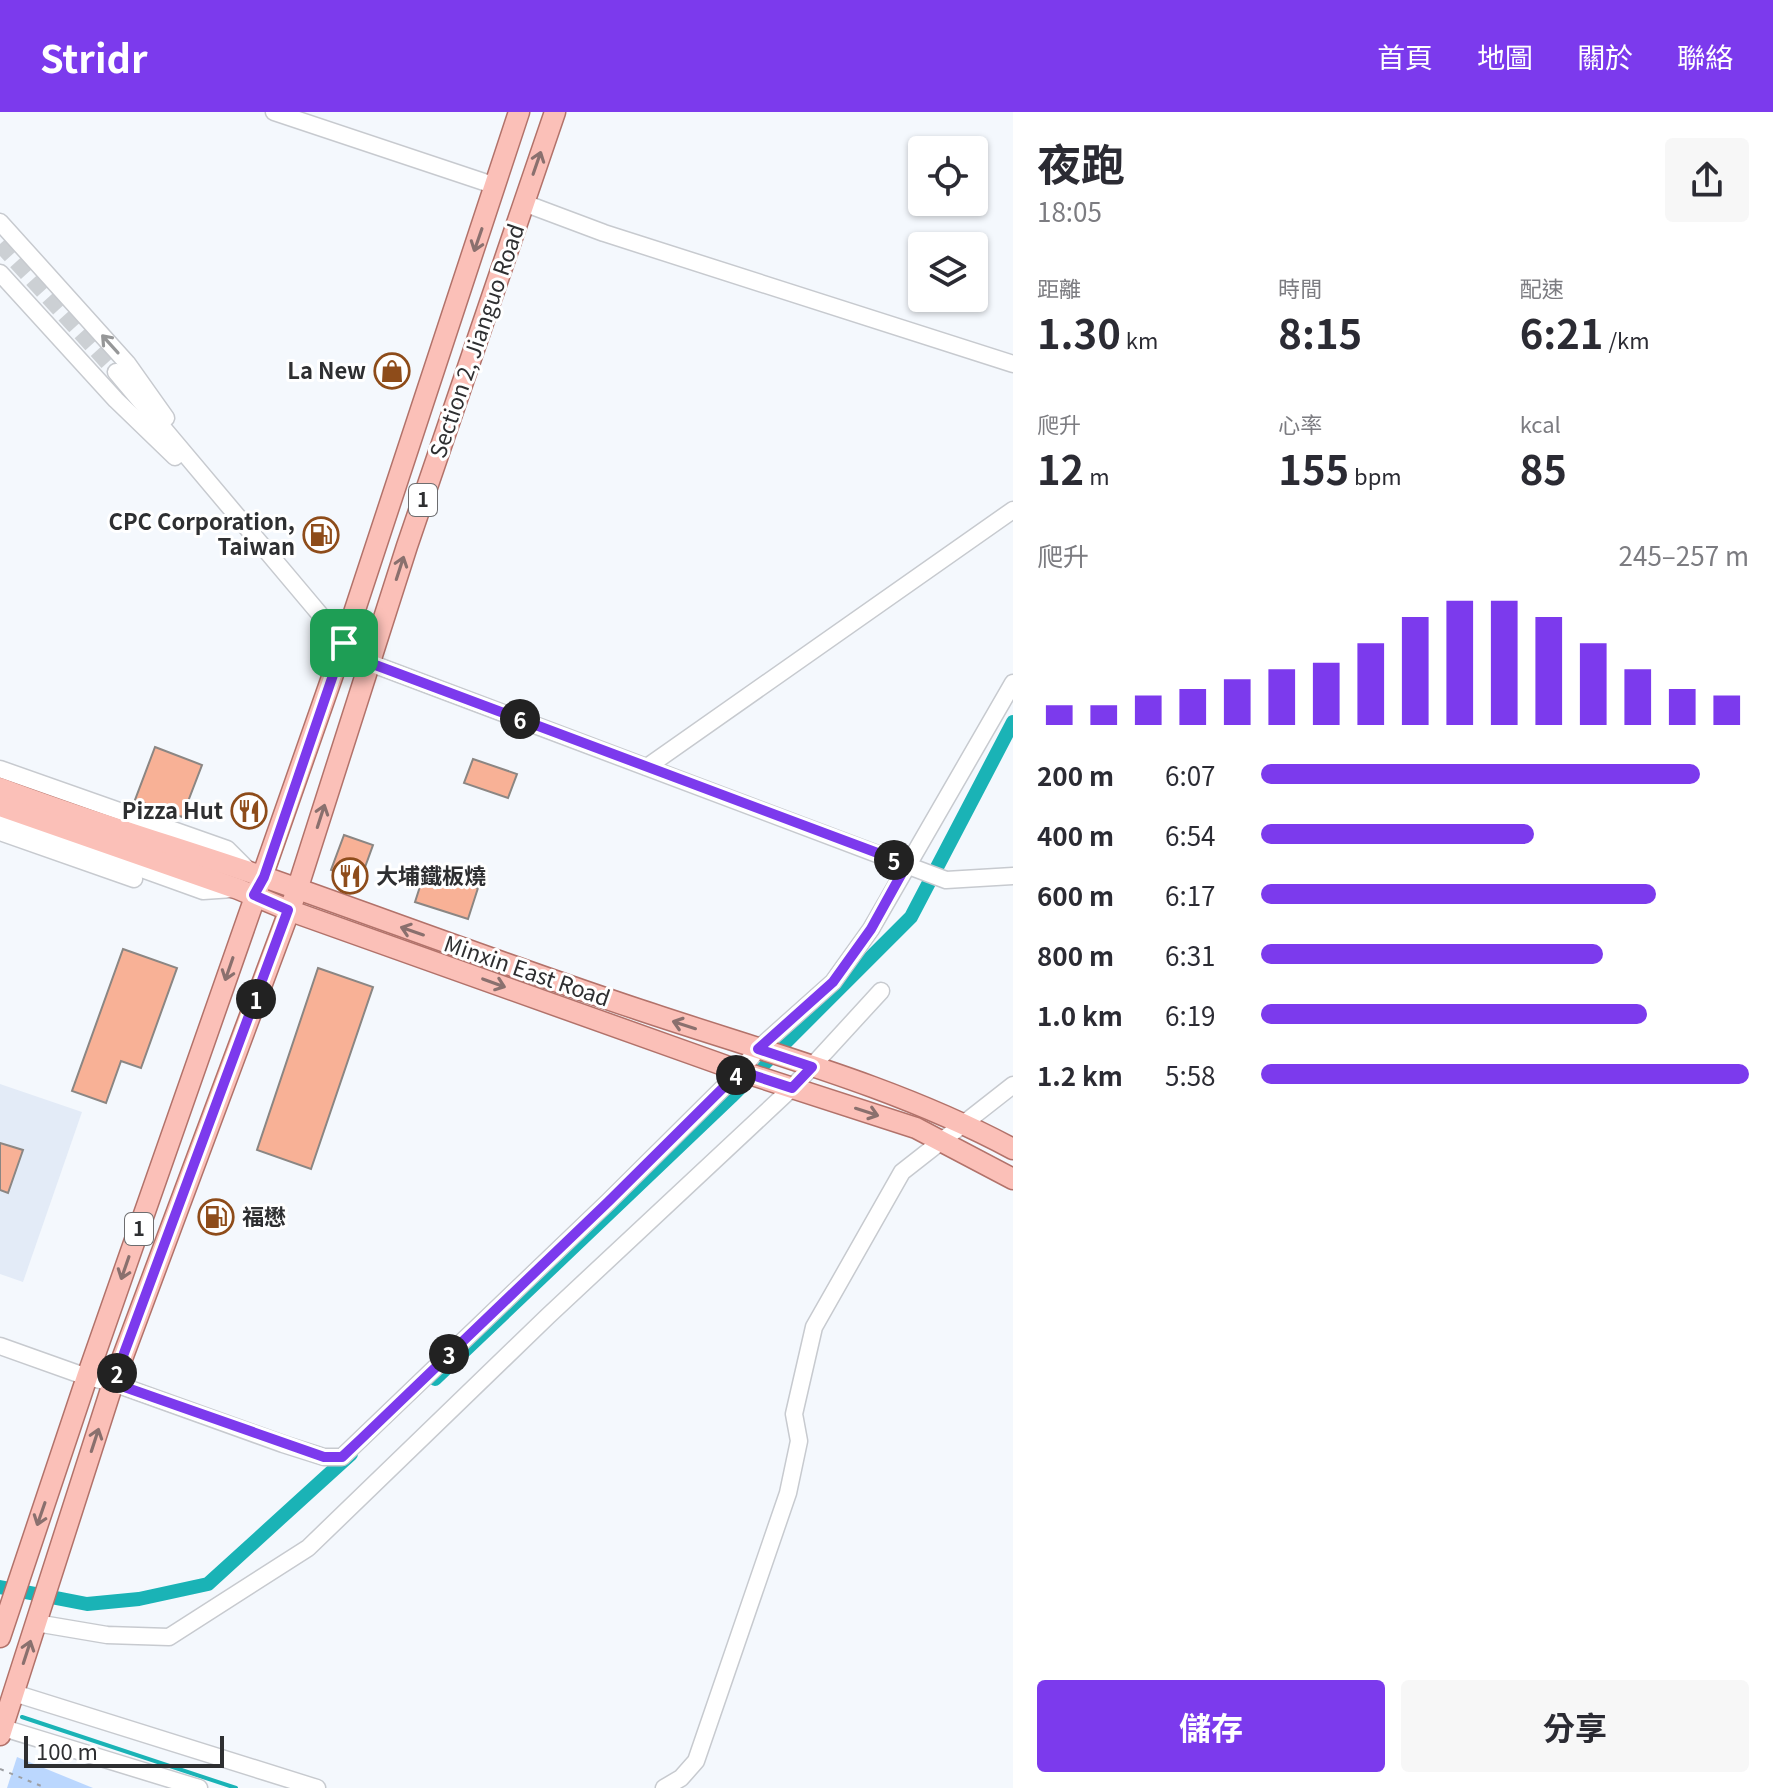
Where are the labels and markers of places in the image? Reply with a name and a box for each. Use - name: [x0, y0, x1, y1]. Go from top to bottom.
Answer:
- shop icon: La New: [373, 352, 411, 390]
- place label: La New: [287, 353, 366, 385]
- place label: CPC Corporation, Taiwan: [108, 504, 295, 561]
- fuel station icon: CPC Corporation, Taiwan: [302, 516, 340, 554]
- pin: [310, 609, 378, 677]
- pin: 6: [500, 699, 540, 739]
- restaurant icon: Pizza Hut: [230, 792, 268, 830]
- place label: Pizza Hut: [122, 793, 223, 825]
- pin: 5: [874, 840, 914, 880]
- restaurant icon: 大埔鐵板燒: [331, 857, 369, 895]
- place label: 大埔鐵板燒: [376, 858, 486, 890]
- pin: 1: [236, 979, 276, 1019]
- pin: 4: [716, 1055, 756, 1095]
- fuel station icon: 福懋: [197, 1198, 235, 1236]
- place label: 福懋: [242, 1199, 286, 1231]
- pin: 3: [429, 1334, 469, 1374]
- pin: 2: [97, 1353, 137, 1393]

